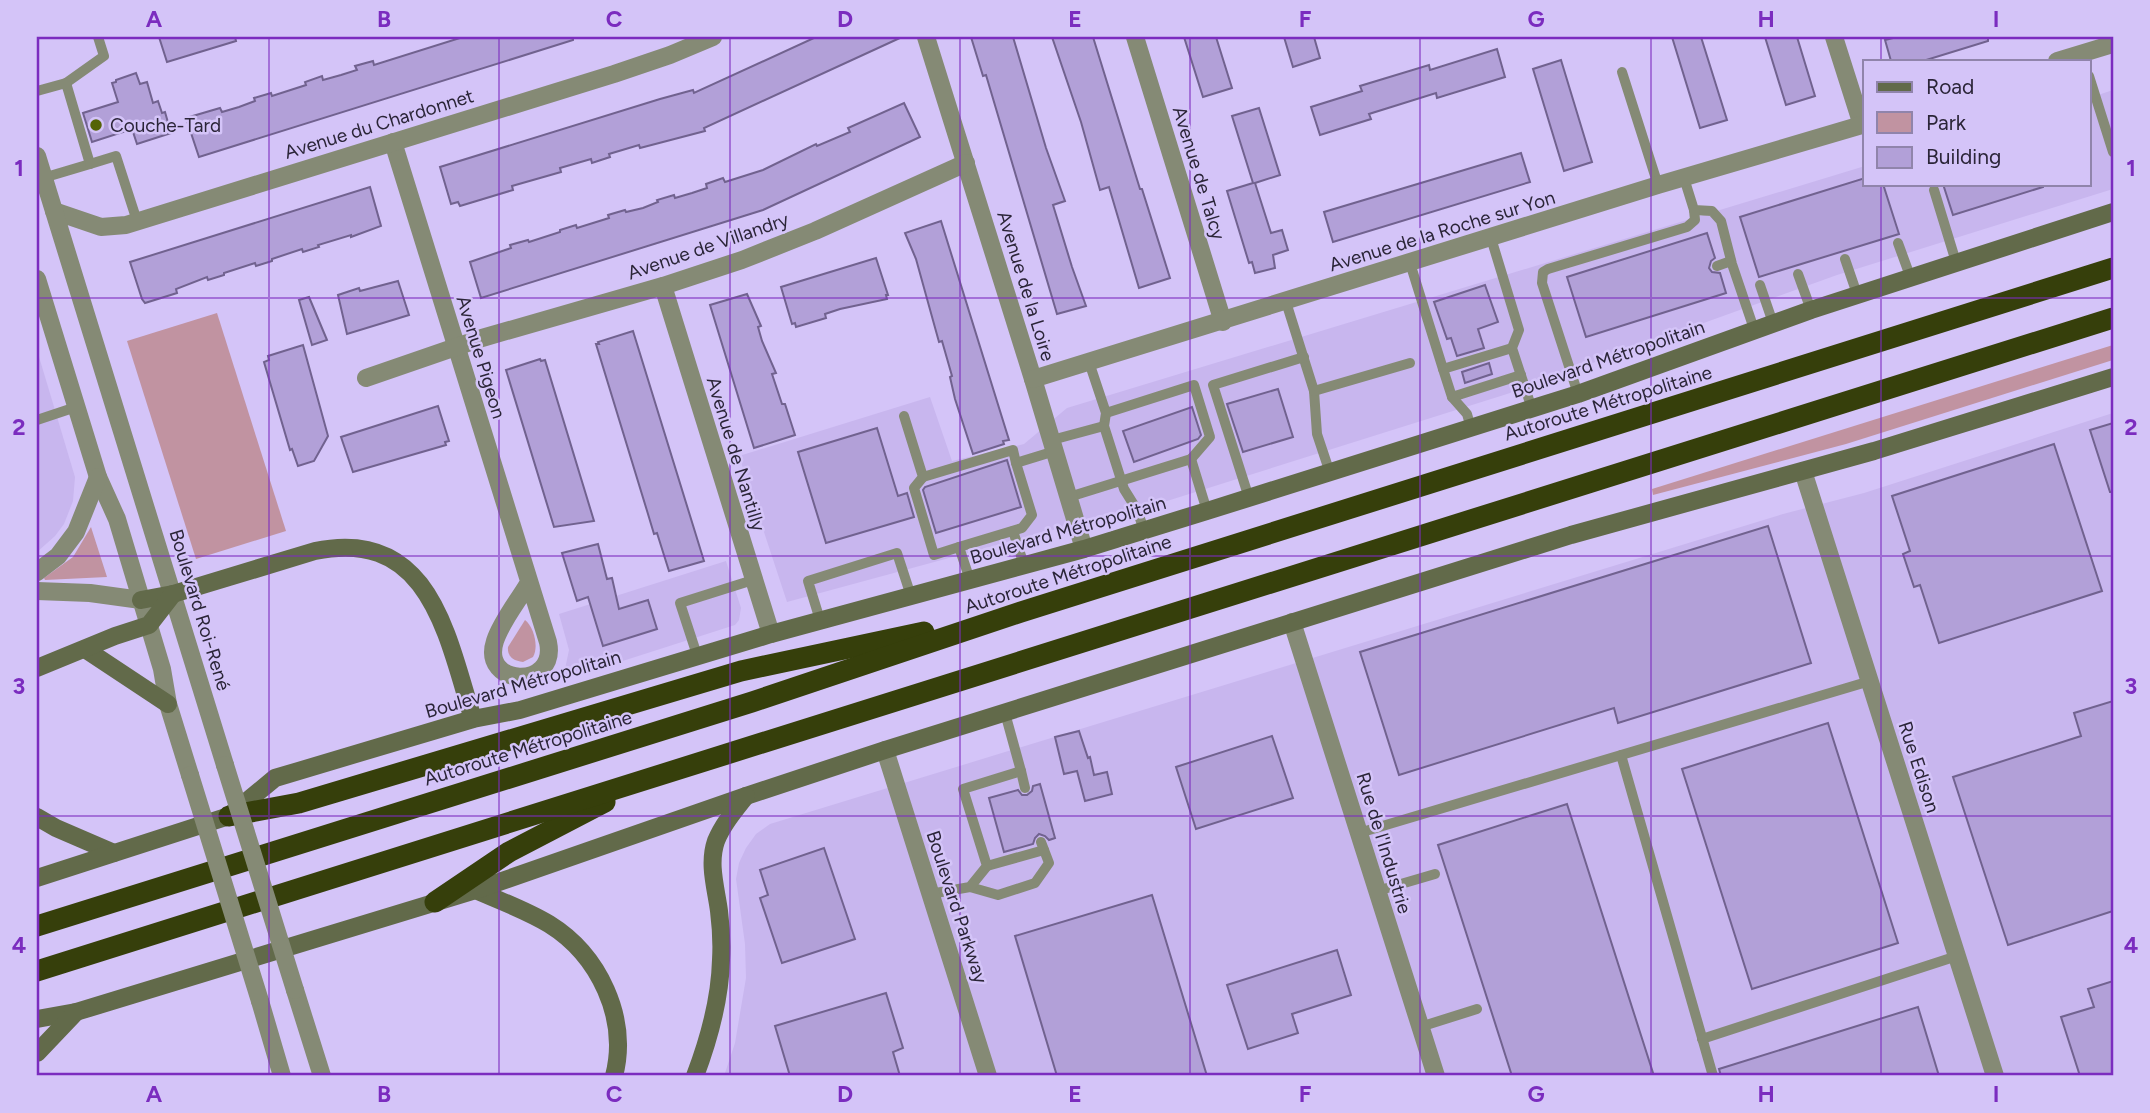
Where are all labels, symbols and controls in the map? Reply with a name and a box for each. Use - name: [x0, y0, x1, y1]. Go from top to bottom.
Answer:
- text: A: [146, 5, 163, 33]
- text: B: [377, 5, 391, 33]
- text: C: [606, 5, 623, 33]
- text: D: [837, 5, 853, 33]
- text: E: [1068, 5, 1082, 33]
- text: F: [1299, 5, 1312, 33]
- text: G: [1527, 5, 1545, 33]
- text: H: [1757, 5, 1775, 33]
- text: I: [1993, 5, 1999, 33]
- legend: [1863, 60, 2090, 186]
- text: Road: [1926, 74, 1974, 99]
- street label: Avenue du Chardonnet: [282, 84, 476, 164]
- street label: Avenue de Talcy: [1168, 103, 1230, 243]
- text: Park: [1926, 110, 1967, 135]
- place label: Couche-Tard: [110, 114, 221, 137]
- marker: Couche-Tard: [88, 117, 104, 133]
- text: Building: [1926, 144, 2001, 169]
- text: 1: [14, 154, 24, 182]
- text: 1: [2126, 154, 2136, 182]
- street label: Avenue de la Roche sur Yon: [1326, 186, 1558, 276]
- street label: Avenue de Villandry: [624, 208, 792, 284]
- street label: Avenue de la Loire: [992, 208, 1060, 364]
- street label: Avenue Pigeon: [451, 293, 511, 421]
- street label: Boulevard Métropolitain: [1508, 315, 1708, 403]
- street label: Autoroute Métropolitaine: [1501, 360, 1715, 446]
- street label: Avenue de Nantilly: [702, 374, 770, 534]
- text: 2: [12, 413, 26, 441]
- text: 2: [2124, 413, 2138, 441]
- street label: Boulevard Métropolitain: [967, 491, 1169, 569]
- street label: Boulevard Roi-René: [164, 526, 236, 694]
- street label: Autoroute Métropolitaine: [962, 530, 1174, 618]
- street label: Boulevard Métropolitain: [422, 645, 624, 723]
- text: 3: [13, 672, 25, 700]
- text: 3: [2125, 672, 2137, 700]
- street label: Autoroute Métropolitaine: [421, 705, 635, 791]
- street label: Rue Edison: [1893, 718, 1945, 816]
- street label: Rue de l'Industrie: [1352, 770, 1416, 916]
- street label: Boulevard Parkway: [921, 828, 993, 986]
- text: 4: [12, 931, 26, 959]
- text: 4: [2124, 931, 2138, 959]
- text: A: [146, 1080, 163, 1108]
- text: B: [377, 1080, 391, 1108]
- text: C: [606, 1080, 623, 1108]
- text: D: [837, 1080, 853, 1108]
- text: E: [1068, 1080, 1082, 1108]
- text: F: [1299, 1080, 1312, 1108]
- text: G: [1527, 1080, 1545, 1108]
- text: H: [1757, 1080, 1775, 1108]
- text: I: [1993, 1080, 1999, 1108]

